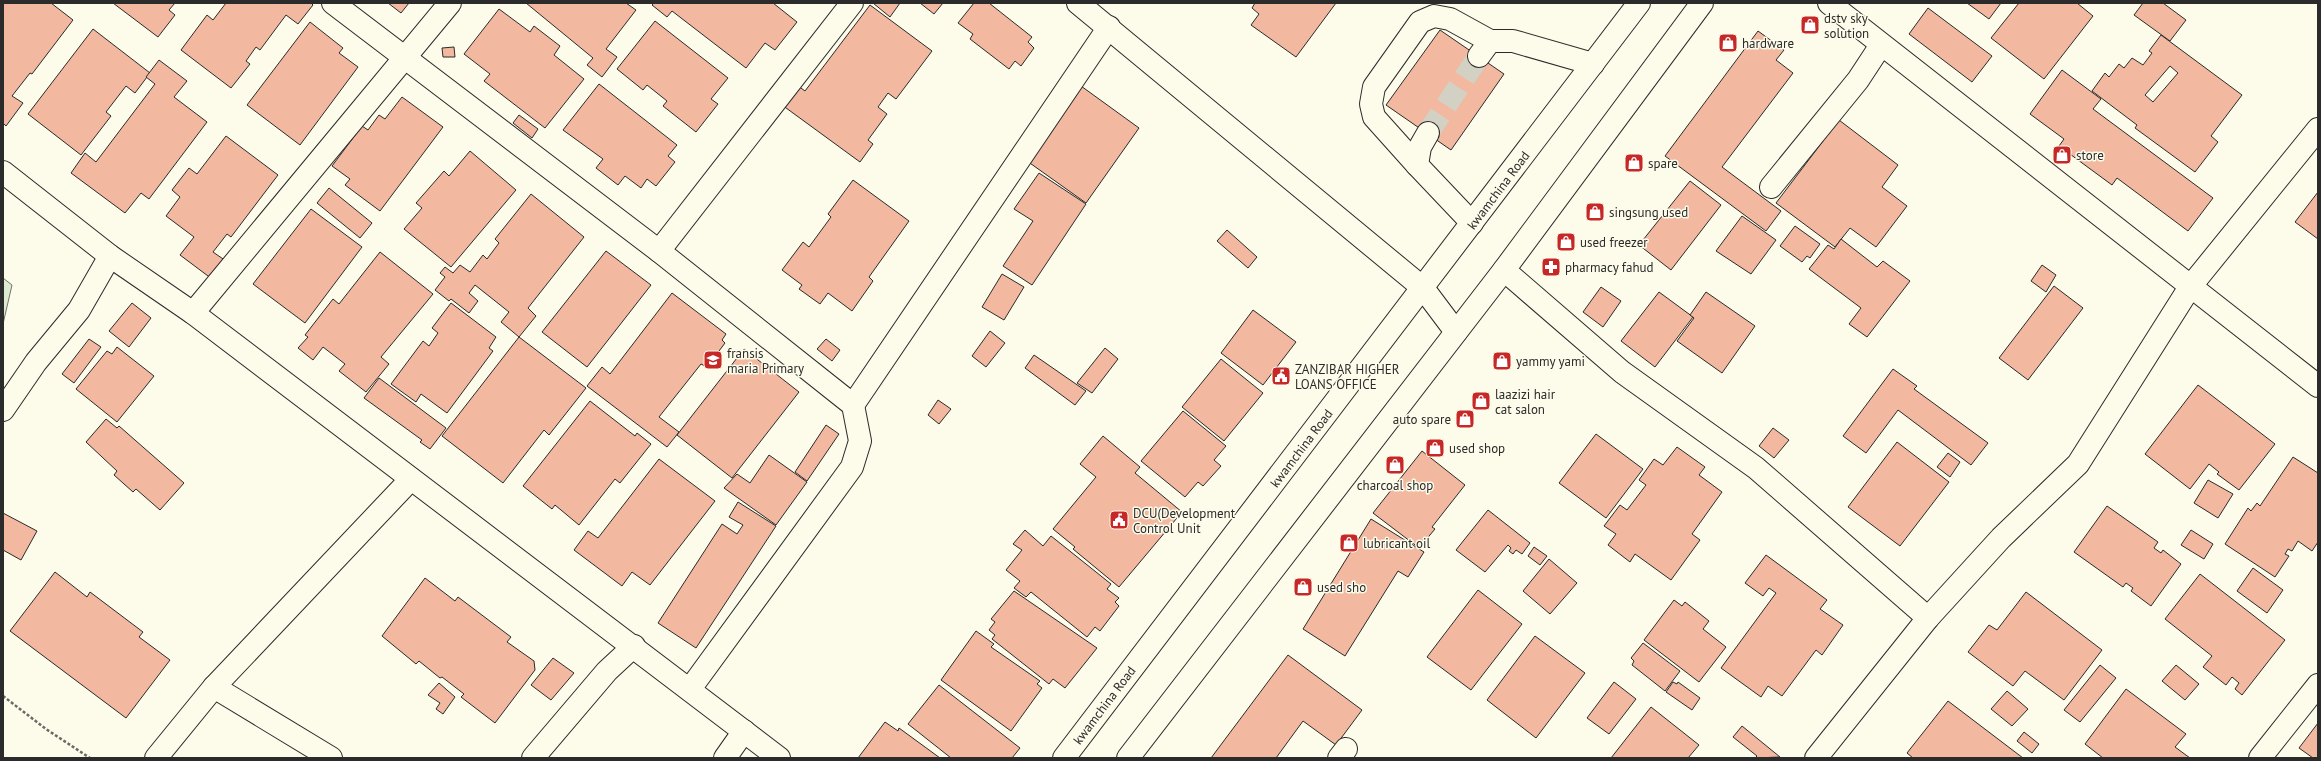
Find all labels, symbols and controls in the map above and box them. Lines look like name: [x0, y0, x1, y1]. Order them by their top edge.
place label: dstv sky solution: [1824, 10, 1869, 42]
shop icon: dstv sky solution: [1799, 14, 1821, 36]
shop icon: hardware: [1717, 32, 1739, 54]
place label: hardware: [1742, 35, 1794, 52]
shop icon: store: [2051, 144, 2073, 166]
place label: store: [2076, 147, 2104, 164]
street label: kwamchina Road: [1463, 148, 1533, 233]
shop icon: spare: [1623, 152, 1645, 174]
place label: spare: [1648, 155, 1678, 172]
shop icon: singsung used: [1584, 201, 1606, 223]
place label: singsung used: [1609, 204, 1688, 221]
shop icon: used freezer: [1555, 231, 1577, 253]
place label: used freezer: [1580, 234, 1648, 251]
pharmacy icon: pharmacy fahud: [1540, 256, 1562, 278]
place label: pharmacy fahud: [1565, 259, 1654, 276]
place label: fransis maria Primary: [727, 345, 804, 377]
school or university icon: fransis maria Primary: [702, 349, 724, 371]
shop icon: yammy yami: [1491, 350, 1513, 372]
place label: yammy yami: [1516, 353, 1585, 370]
place label: ZANZIBAR HIGHER LOANS OFFICE: [1295, 361, 1400, 393]
public building icon: ZANZIBAR HIGHER LOANS OFFICE: [1270, 365, 1292, 387]
place label: laazizi hair cat salon: [1495, 386, 1556, 418]
shop icon: laazizi hair cat salon: [1470, 390, 1492, 412]
street label: kwamchina Road: [1266, 406, 1336, 491]
shop icon: auto spare: [1454, 408, 1476, 430]
place label: auto spare: [1393, 411, 1451, 428]
shop icon: used shop: [1424, 437, 1446, 459]
place label: used shop: [1449, 440, 1505, 457]
shop icon: charcoal shop: [1384, 454, 1406, 476]
place label: charcoal shop: [1357, 477, 1433, 494]
place label: DCU(Development Control Unit: [1133, 505, 1236, 537]
public building icon: DCU(Development Control Unit: [1108, 509, 1130, 531]
shop icon: lubricant oil: [1338, 532, 1360, 554]
place label: lubricant oil: [1363, 535, 1430, 552]
shop icon: used sho: [1292, 576, 1314, 598]
place label: used sho: [1317, 579, 1366, 596]
street label: kwamchina Road: [1069, 663, 1139, 748]

